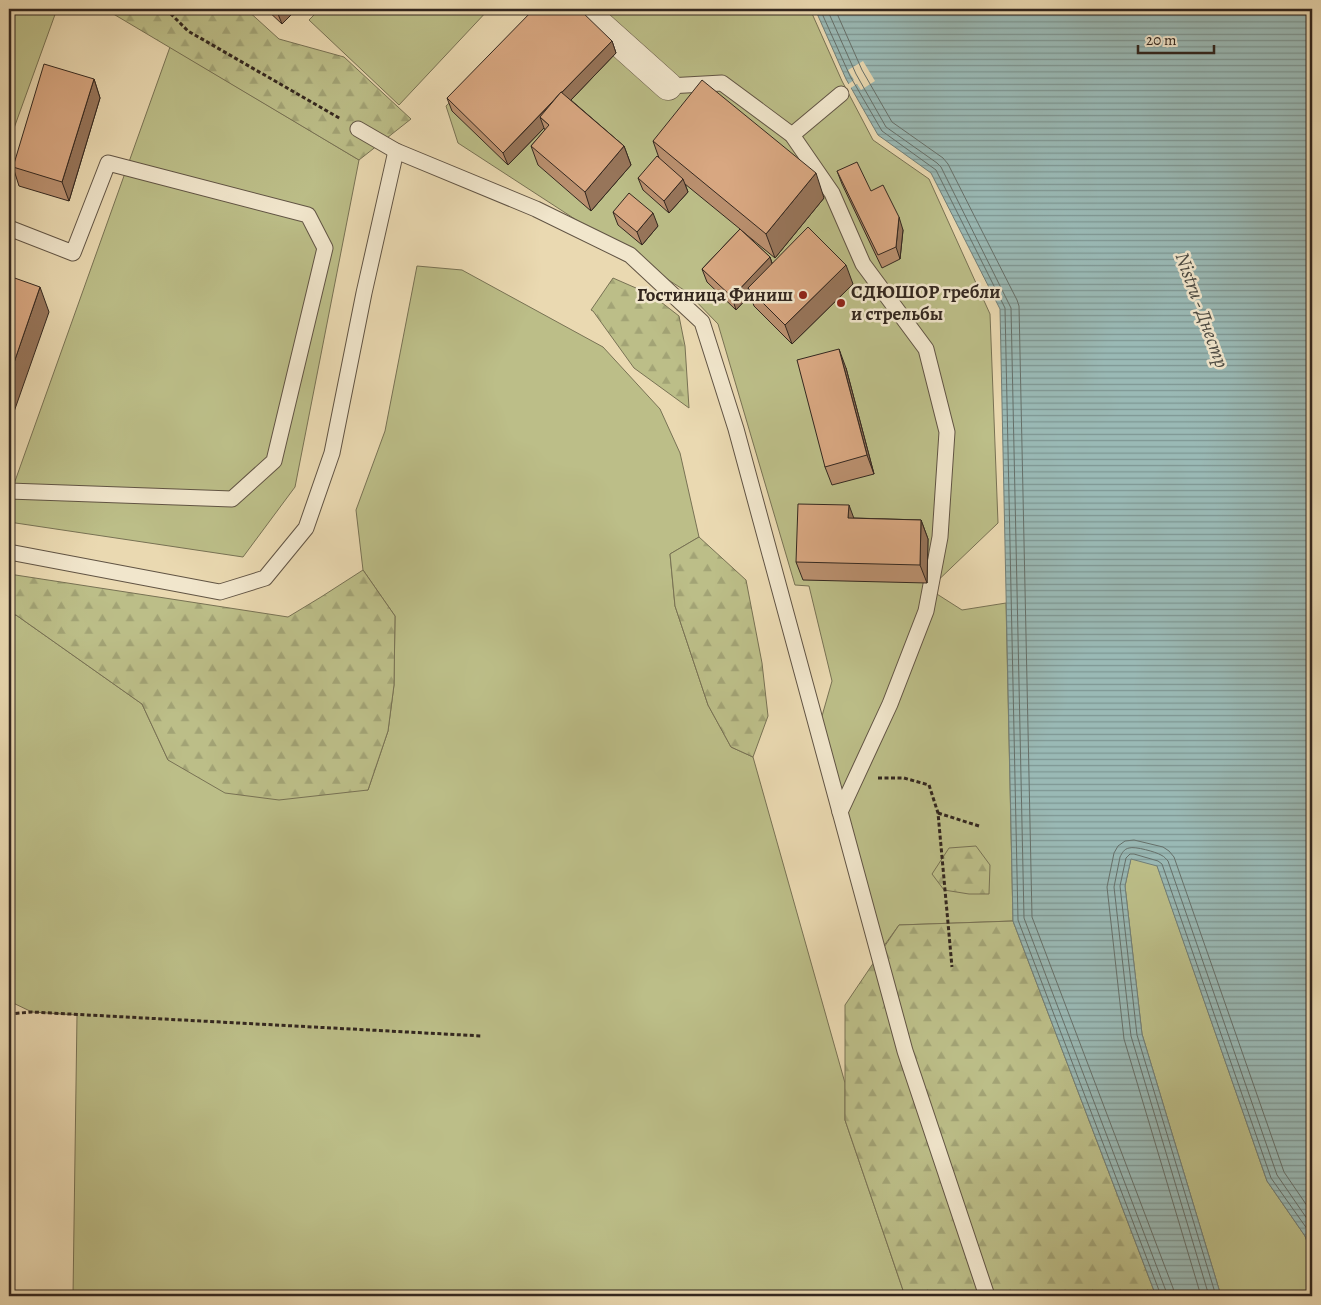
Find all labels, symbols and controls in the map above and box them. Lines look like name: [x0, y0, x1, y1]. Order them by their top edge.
scale bar: [1138, 22, 1215, 54]
text: 20 m: [1146, 30, 1177, 50]
water label: Nistru - Днестр: [1169, 248, 1235, 372]
place label: СДЮШОР гребли и стрельбы: [851, 279, 1001, 327]
place label: Гостиница Финиш: [637, 282, 793, 308]
marker: Гостиница Финиш: [797, 289, 809, 301]
marker: СДЮШОР гребли и стрельбы: [835, 297, 847, 309]

